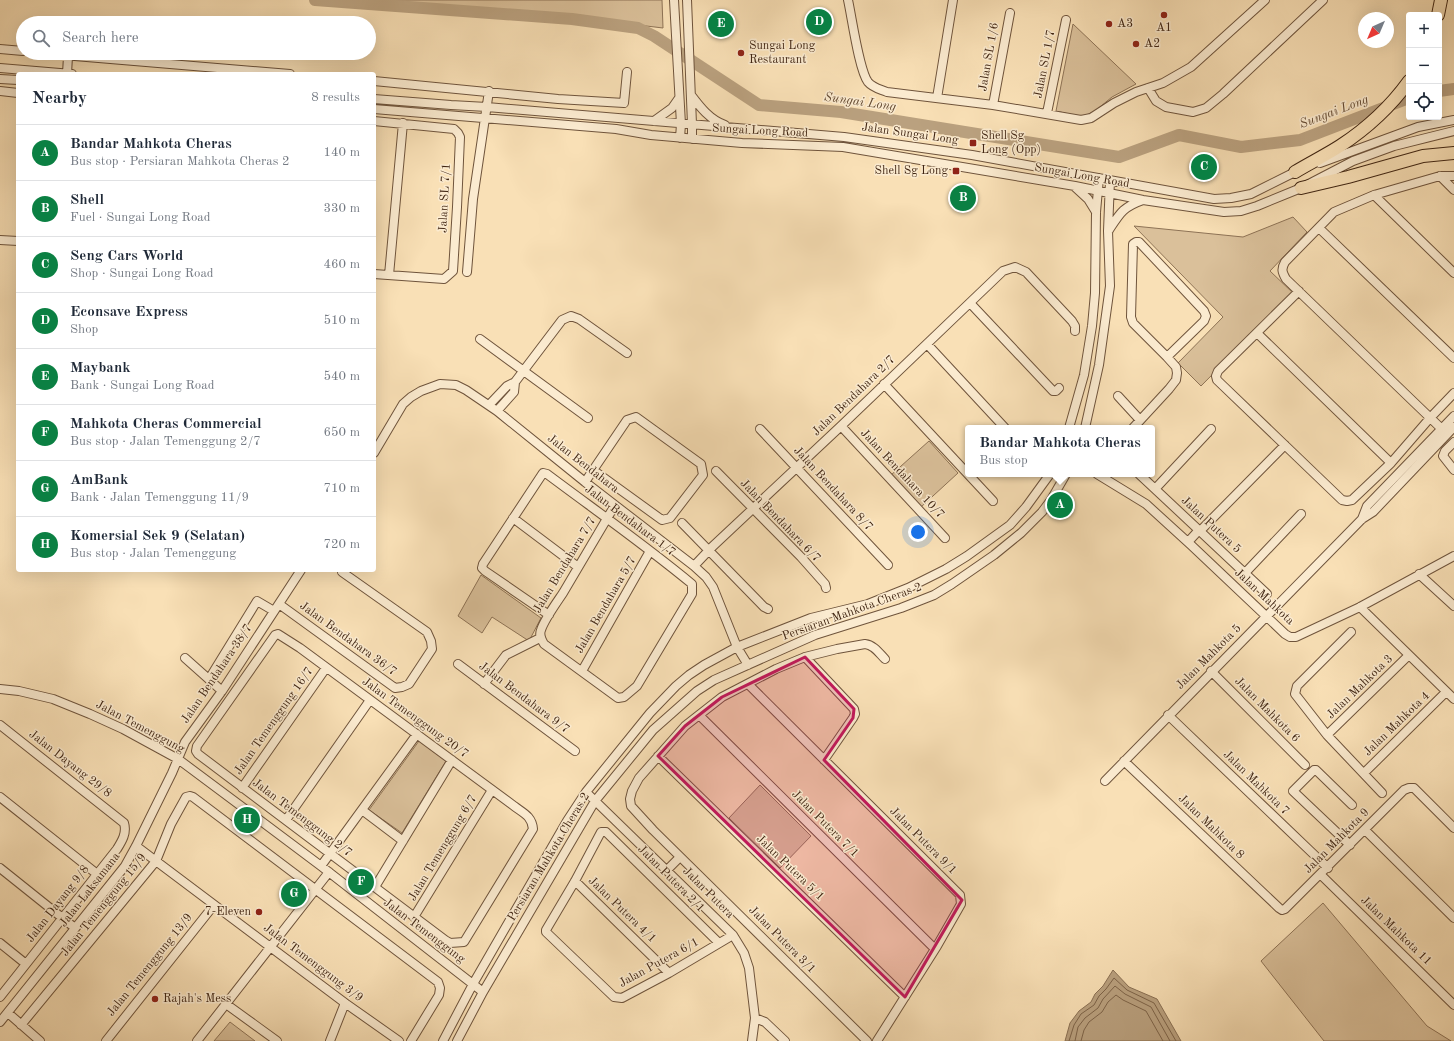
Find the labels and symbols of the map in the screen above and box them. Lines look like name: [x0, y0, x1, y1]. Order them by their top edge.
pin: D: [806, 7, 832, 37]
pin: E: [708, 9, 734, 39]
marker: A1: [1159, 10, 1169, 20]
north arrow: [1358, 12, 1394, 48]
place label: A3: [1117, 18, 1133, 30]
marker: A3: [1104, 19, 1114, 29]
street label: Jalan SL 1/6: [977, 22, 1001, 92]
place label: A1: [1156, 22, 1172, 34]
street label: Jalan SL 1/7: [1032, 29, 1058, 99]
place label: A2: [1144, 38, 1160, 50]
marker: A2: [1131, 39, 1141, 49]
place label: Sungai Long Restaurant: [749, 40, 816, 66]
marker: Sungai Long Restaurant: [736, 48, 746, 58]
water label: Sungai Long: [823, 91, 897, 113]
water label: Sungai Long: [1298, 93, 1370, 131]
street label: Jalan Sungai Long: [861, 121, 960, 147]
street label: Sungai Long Road: [712, 122, 808, 140]
place label: Shell Sg Long (Opp): [981, 130, 1041, 156]
marker: Shell Sg Long (Opp): [968, 138, 978, 148]
pin: C: [1191, 152, 1217, 182]
street label: Sungai Long Road: [1033, 162, 1131, 190]
street label: Jalan SL 7/1: [437, 163, 453, 233]
place label: Shell Sg Long: [874, 165, 949, 177]
marker: Shell Sg Long: [951, 166, 961, 176]
pin: B: [950, 183, 976, 213]
street label: Jalan Bendahara 2/7: [810, 354, 898, 438]
street label: Jalan Bendahara 10/7: [858, 427, 946, 521]
street label: Jalan Bendahara: [545, 432, 621, 496]
street label: Jalan Bendahara 8/7: [791, 445, 875, 533]
street label: Jalan Bendahara 6/7: [738, 477, 822, 565]
street label: Jalan Bendahara 1/7: [583, 483, 677, 559]
pin: A: [1047, 490, 1073, 520]
street label: Jalan Putera 5: [1179, 494, 1244, 556]
street label: Jalan Bendahara 7/7: [532, 515, 598, 615]
your location: [908, 522, 928, 542]
street label: Jalan Bendahara 5/7: [572, 554, 639, 656]
street label: Jalan Mahkota: [1232, 567, 1296, 627]
street label: Persiaran Mahkota Cheras 2: [781, 581, 923, 643]
street label: Jalan Bendahara 36/7: [297, 600, 399, 678]
street label: Jalan Mahkota 5: [1173, 621, 1244, 692]
street label: Jalan Bendahara 38/7: [179, 622, 255, 726]
street label: Jalan Mahkota 3: [1325, 653, 1395, 721]
street label: Jalan Bendahara 9/7: [477, 660, 571, 736]
street label: Jalan Temenggung 16/7: [232, 665, 316, 777]
street label: Jalan Temenggung 20/7: [360, 675, 470, 761]
street label: Jalan Mahkota 6: [1232, 675, 1302, 745]
street label: Jalan Mahkota 4: [1362, 690, 1432, 758]
street label: Jalan Temenggung: [94, 699, 187, 756]
street label: Jalan Dayang 29/8: [26, 728, 114, 800]
street label: Jalan Mahkota 7: [1221, 749, 1291, 817]
street label: Jalan Temenggung 2/7: [250, 777, 354, 859]
street label: Jalan Putera 7/1: [789, 788, 861, 860]
street label: Persiaran Mahkota Cheras 2: [506, 791, 592, 923]
street label: Jalan Temenggung 6/7: [407, 793, 479, 903]
street label: Jalan Mahkota 8: [1176, 793, 1246, 861]
pin: H: [234, 805, 260, 835]
street label: Jalan Putera 9/1: [887, 805, 959, 877]
street label: Jalan Mahkota 9: [1302, 806, 1372, 876]
street label: Jalan Putera 5/1: [754, 832, 827, 903]
street label: Jalan Putera 2/1: [634, 842, 708, 916]
street label: Jalan Laksamana: [57, 851, 123, 929]
street label: Jalan Temenggung 15/9: [58, 851, 149, 959]
street label: Jalan Dayang 9/8: [24, 863, 92, 945]
street label: Jalan Putera: [679, 864, 737, 922]
pin: F: [348, 867, 374, 897]
street label: Jalan Putera 4/1: [586, 875, 658, 945]
pin: G: [281, 879, 307, 909]
street label: Jalan Mahkota 11: [1358, 894, 1434, 968]
street label: Jalan Temenggung: [381, 897, 467, 966]
street label: Jalan Putera 3/1: [746, 904, 818, 976]
place label: 7-Eleven: [205, 906, 252, 918]
marker: 7-Eleven: [254, 907, 264, 917]
street label: Jalan Temenggung 13/9: [105, 911, 195, 1019]
street label: Jalan Temenggung 3/9: [261, 922, 365, 1004]
street label: Jalan Putera 6/1: [617, 936, 701, 990]
place label: Rajah's Mess: [163, 993, 231, 1005]
marker: Rajah's Mess: [150, 994, 160, 1004]

